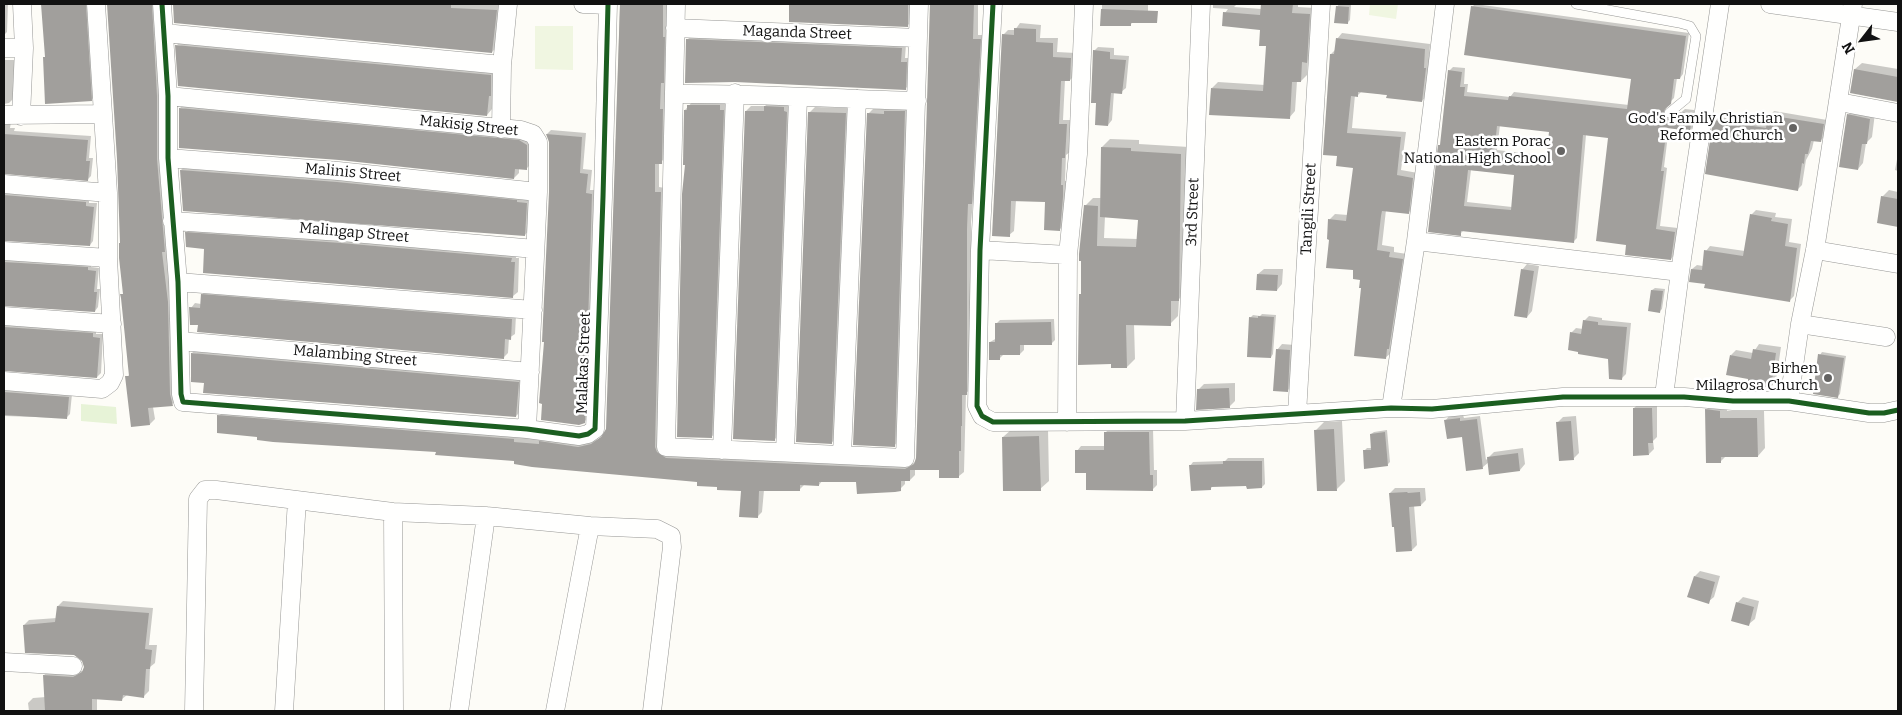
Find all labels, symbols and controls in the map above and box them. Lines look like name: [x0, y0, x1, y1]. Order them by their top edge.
north arrow: [1837, 15, 1887, 65]
street label: Maganda Street: [742, 22, 852, 44]
text: N: [1839, 39, 1859, 57]
place label: God's Family Christian Reformed Church: [1628, 110, 1783, 145]
street label: Makisig Street: [419, 112, 519, 140]
marker: God's Family Christian Reformed Church: [1787, 122, 1799, 134]
place label: Eastern Porac National High School: [1404, 133, 1551, 168]
marker: Eastern Porac National High School: [1555, 145, 1567, 157]
street label: Malinis Street: [304, 160, 402, 186]
street label: Tangili Street: [1298, 162, 1320, 256]
street label: 3rd Street: [1183, 177, 1203, 247]
street label: Malingap Street: [298, 219, 410, 247]
street label: Malakas Street: [573, 311, 595, 415]
street label: Malambing Street: [292, 342, 418, 370]
place label: Birhen Milagrosa Church: [1695, 360, 1818, 395]
marker: Birhen Milagrosa Church: [1822, 372, 1834, 384]

